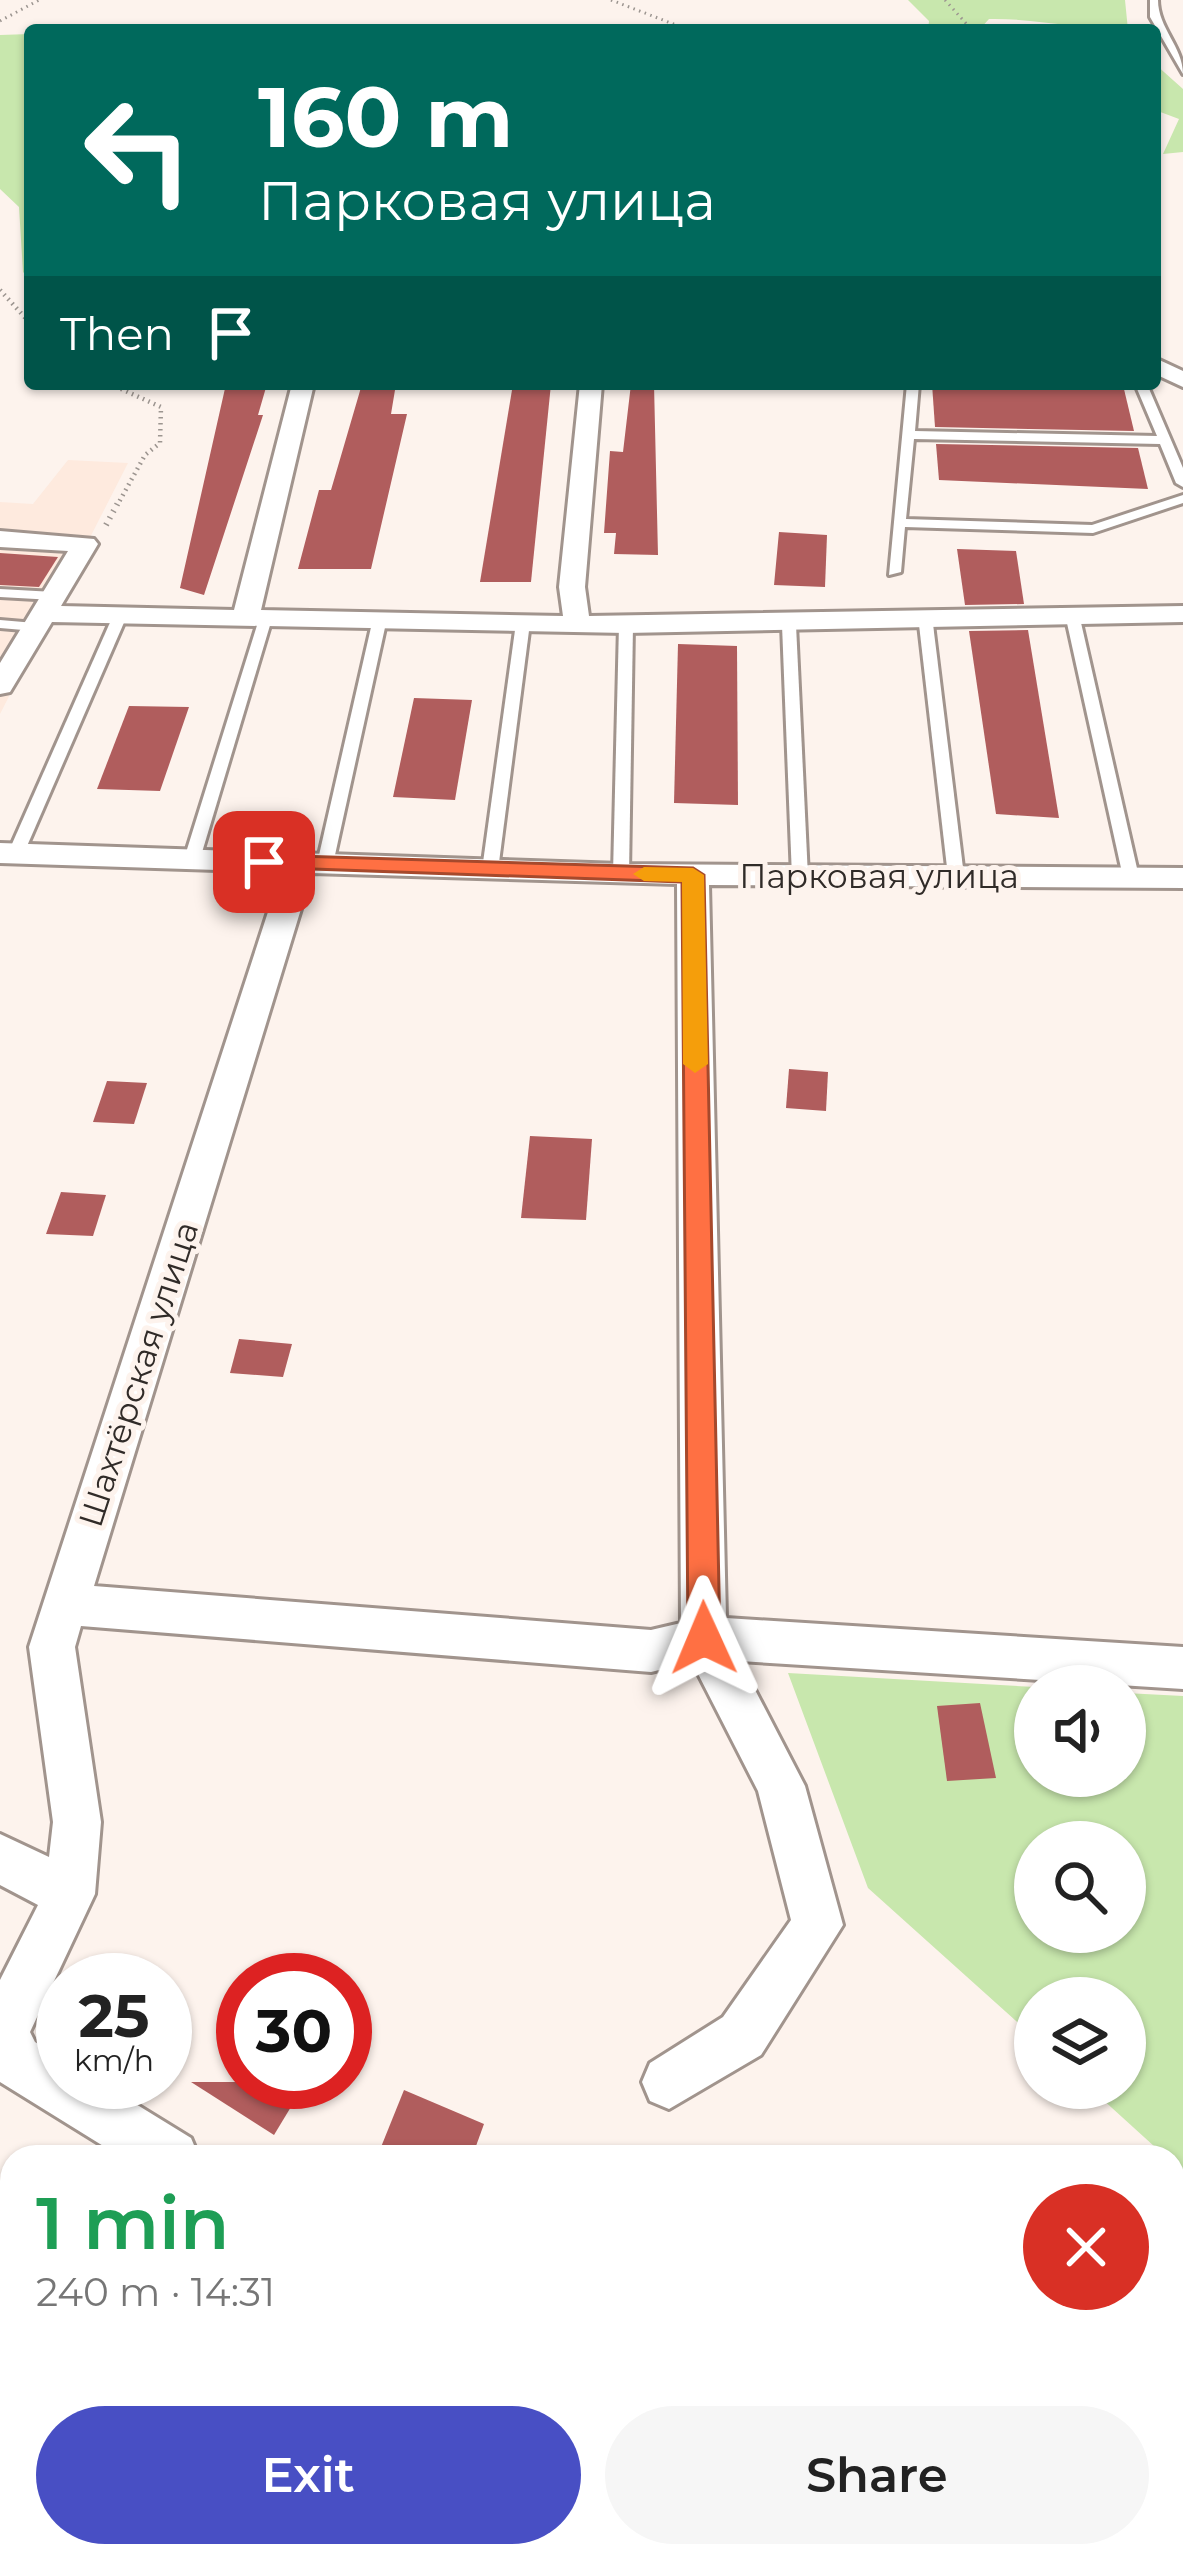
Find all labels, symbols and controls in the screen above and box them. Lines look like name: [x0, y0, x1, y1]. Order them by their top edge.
text: 160 m: [258, 66, 513, 168]
icon: left: [60, 72, 216, 228]
text: Парковая улица: [258, 168, 716, 234]
icon: arrive: [198, 300, 264, 366]
text: Then: [60, 306, 174, 361]
pin: [213, 811, 315, 913]
icon: arrive: [231, 829, 297, 895]
street label: Парковая улица: [739, 856, 1019, 896]
street label: Шахтёрская улица: [70, 1216, 206, 1532]
position arrow: [641, 1575, 767, 1701]
map controls: [1014, 1665, 1146, 2109]
button: sound: [1014, 1665, 1146, 1797]
button: search: [1014, 1821, 1146, 1953]
speed limit sign: 30: [216, 1953, 372, 2109]
button: layers: [1014, 1977, 1146, 2109]
text: 25: [78, 1979, 150, 2052]
text: km/h: [74, 2042, 154, 2079]
text: 1 min: [36, 2179, 229, 2267]
button: close: [1023, 2184, 1149, 2310]
text: 240 m · 14:31: [36, 2268, 275, 2316]
button: Exit: [36, 2406, 581, 2544]
button: Share: [605, 2406, 1149, 2544]

